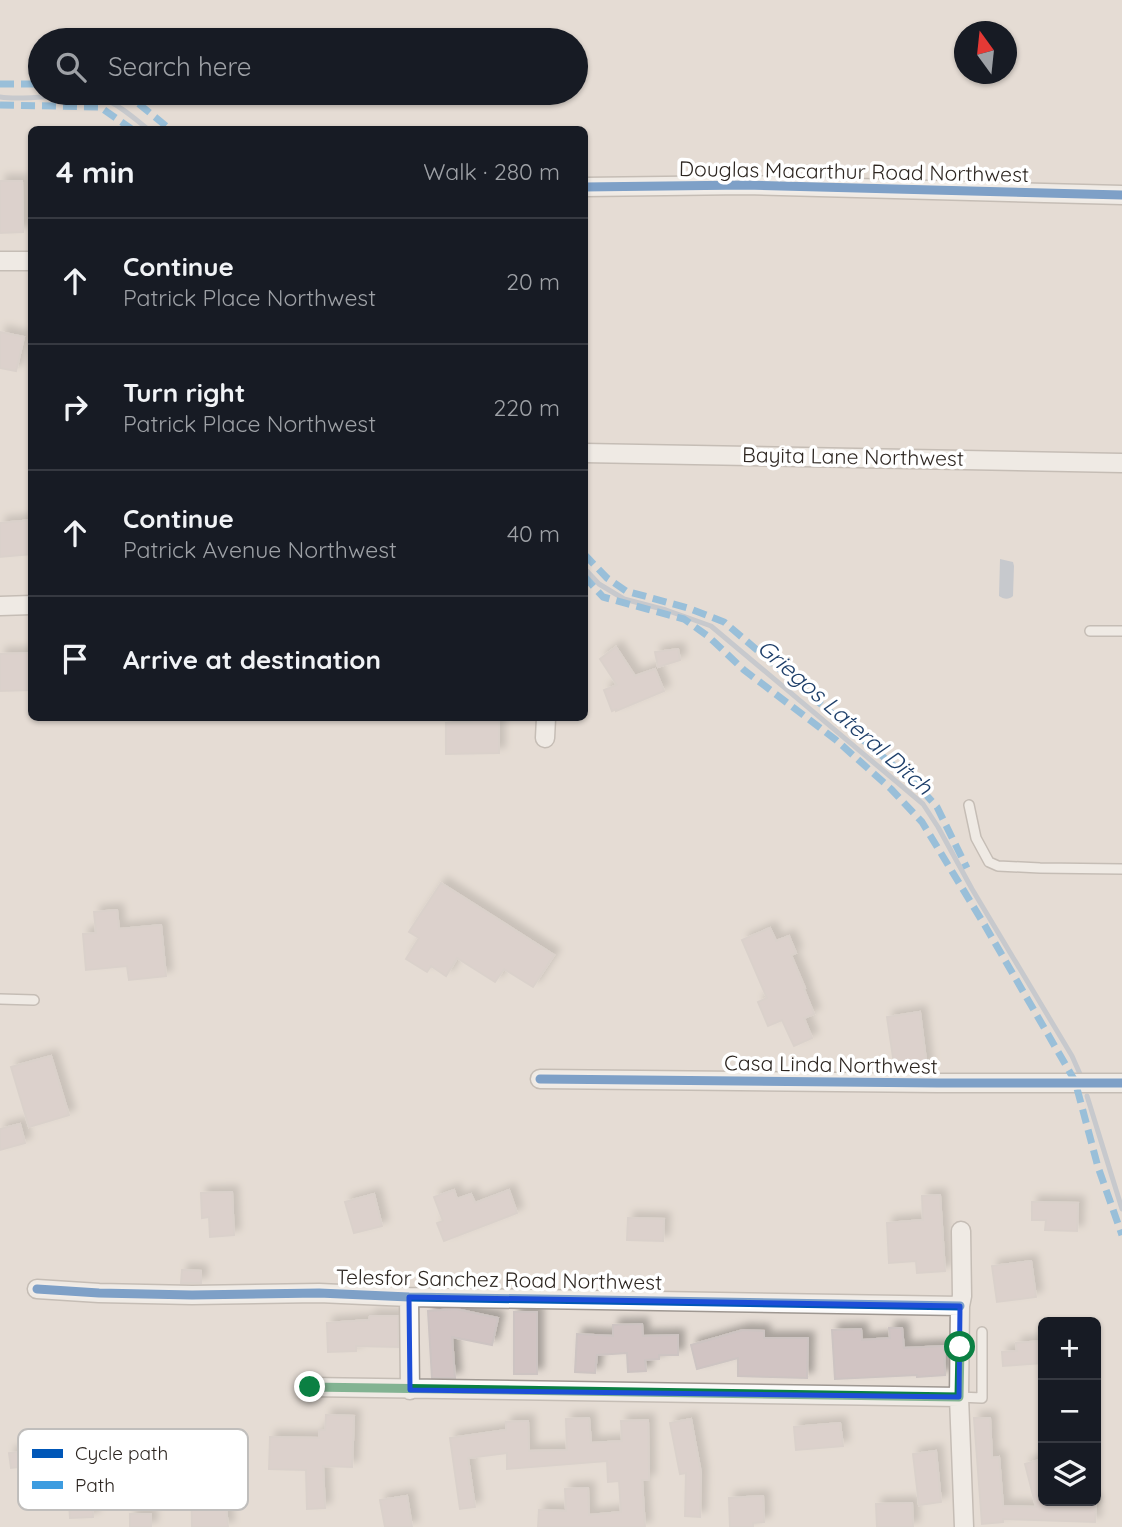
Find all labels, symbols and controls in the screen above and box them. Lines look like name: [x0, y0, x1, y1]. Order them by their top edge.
north arrow: [954, 21, 1017, 84]
search box: [28, 28, 588, 105]
icon: search: [52, 48, 90, 86]
text: Search here: [108, 50, 252, 83]
text: 4 min: [56, 153, 135, 191]
street label: Douglas Macarthur Road Northwest: [679, 155, 1029, 187]
text: Walk · 280 m: [423, 157, 560, 186]
text: Continue: [123, 250, 234, 283]
icon: ahead: [56, 262, 94, 300]
text: 20 m: [506, 267, 560, 296]
text: Patrick Place Northwest: [123, 283, 376, 312]
text: Turn right: [123, 376, 245, 409]
icon: right: [56, 388, 94, 426]
text: 220 m: [494, 393, 560, 422]
text: Patrick Place Northwest: [123, 409, 376, 438]
street label: Bayita Lane Northwest: [742, 441, 964, 471]
text: Continue: [123, 502, 234, 535]
icon: ahead: [56, 514, 94, 552]
text: 40 m: [507, 519, 560, 548]
text: Patrick Avenue Northwest: [123, 535, 397, 564]
water label: Griegos Lateral Ditch: [752, 633, 940, 801]
icon: arrive: [56, 640, 94, 678]
text: Arrive at destination: [123, 643, 381, 676]
street label: Casa Linda Northwest: [724, 1049, 938, 1079]
street label: Telesfor Sanchez Road Northwest: [336, 1263, 662, 1295]
map controls: [1038, 1317, 1101, 1506]
button: +: [1038, 1317, 1101, 1380]
route start: [944, 1331, 975, 1362]
route end: [294, 1371, 325, 1402]
button: −: [1038, 1380, 1101, 1443]
legend: [18, 1429, 248, 1510]
text: Cycle path: [75, 1441, 168, 1465]
button: layers: [1038, 1443, 1101, 1506]
text: Path: [75, 1473, 115, 1497]

